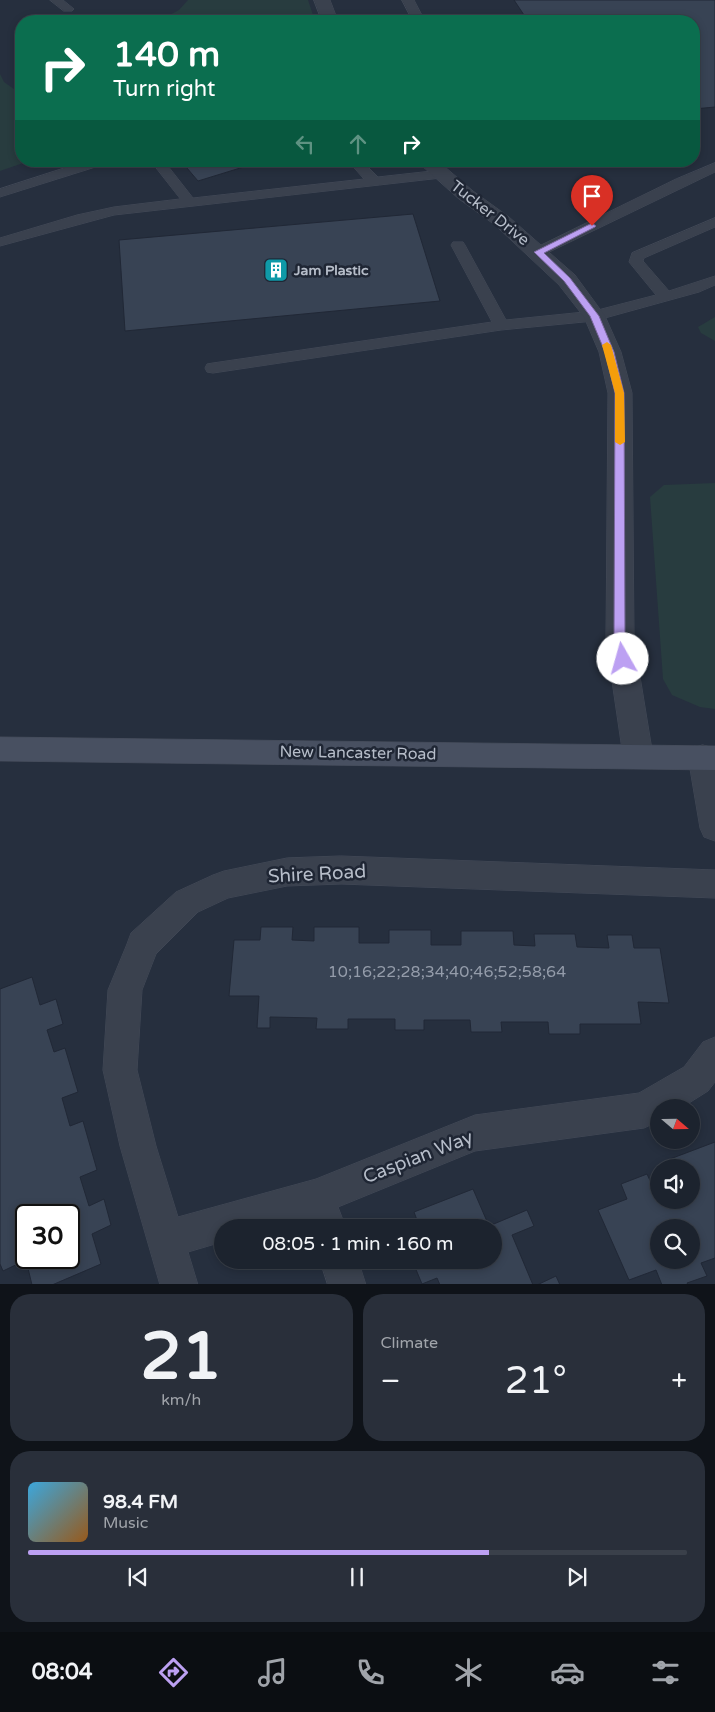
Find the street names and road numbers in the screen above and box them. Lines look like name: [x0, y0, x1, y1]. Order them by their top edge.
street label: Tucker Drive: [447, 176, 533, 250]
street label: New Lancaster Road: [279, 742, 437, 764]
street label: Shire Road: [267, 860, 367, 888]
street label: Caspian Way: [360, 1126, 476, 1188]

